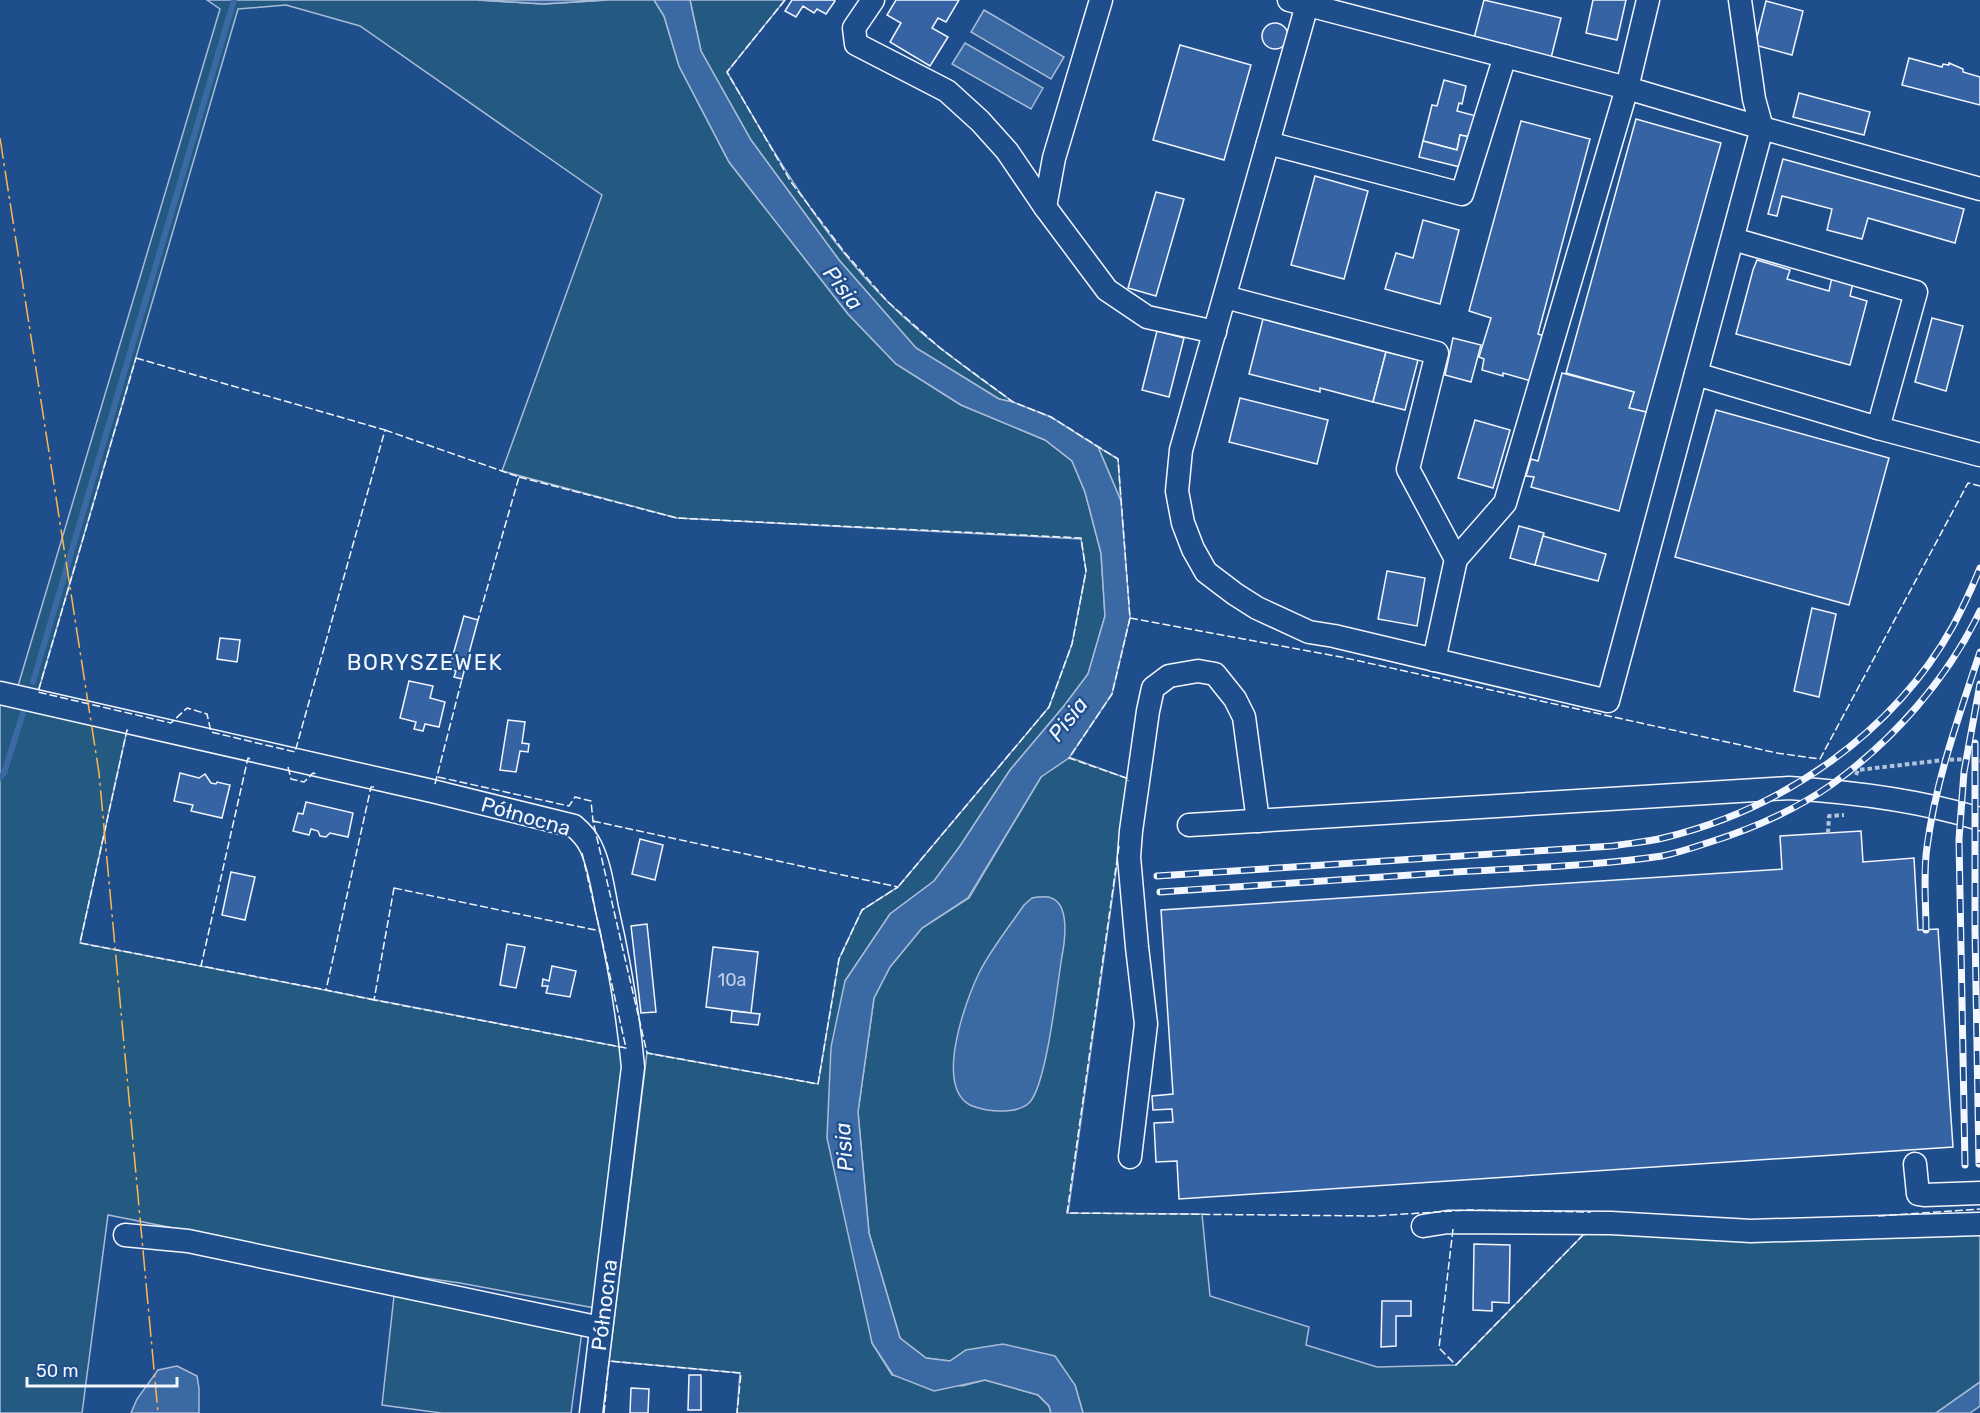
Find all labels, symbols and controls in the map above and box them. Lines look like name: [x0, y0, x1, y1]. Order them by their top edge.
water label: Pisia: [817, 260, 869, 316]
district label: BORYSZEWEK: [347, 649, 503, 676]
water label: Pisia: [1042, 691, 1094, 747]
street label: Północna: [478, 791, 574, 841]
house number: 10a: [717, 969, 747, 991]
water label: Pisia: [829, 1122, 859, 1172]
street label: Północna: [586, 1258, 622, 1352]
scale bar: [27, 1350, 177, 1388]
text: 50 m: [36, 1360, 79, 1382]

